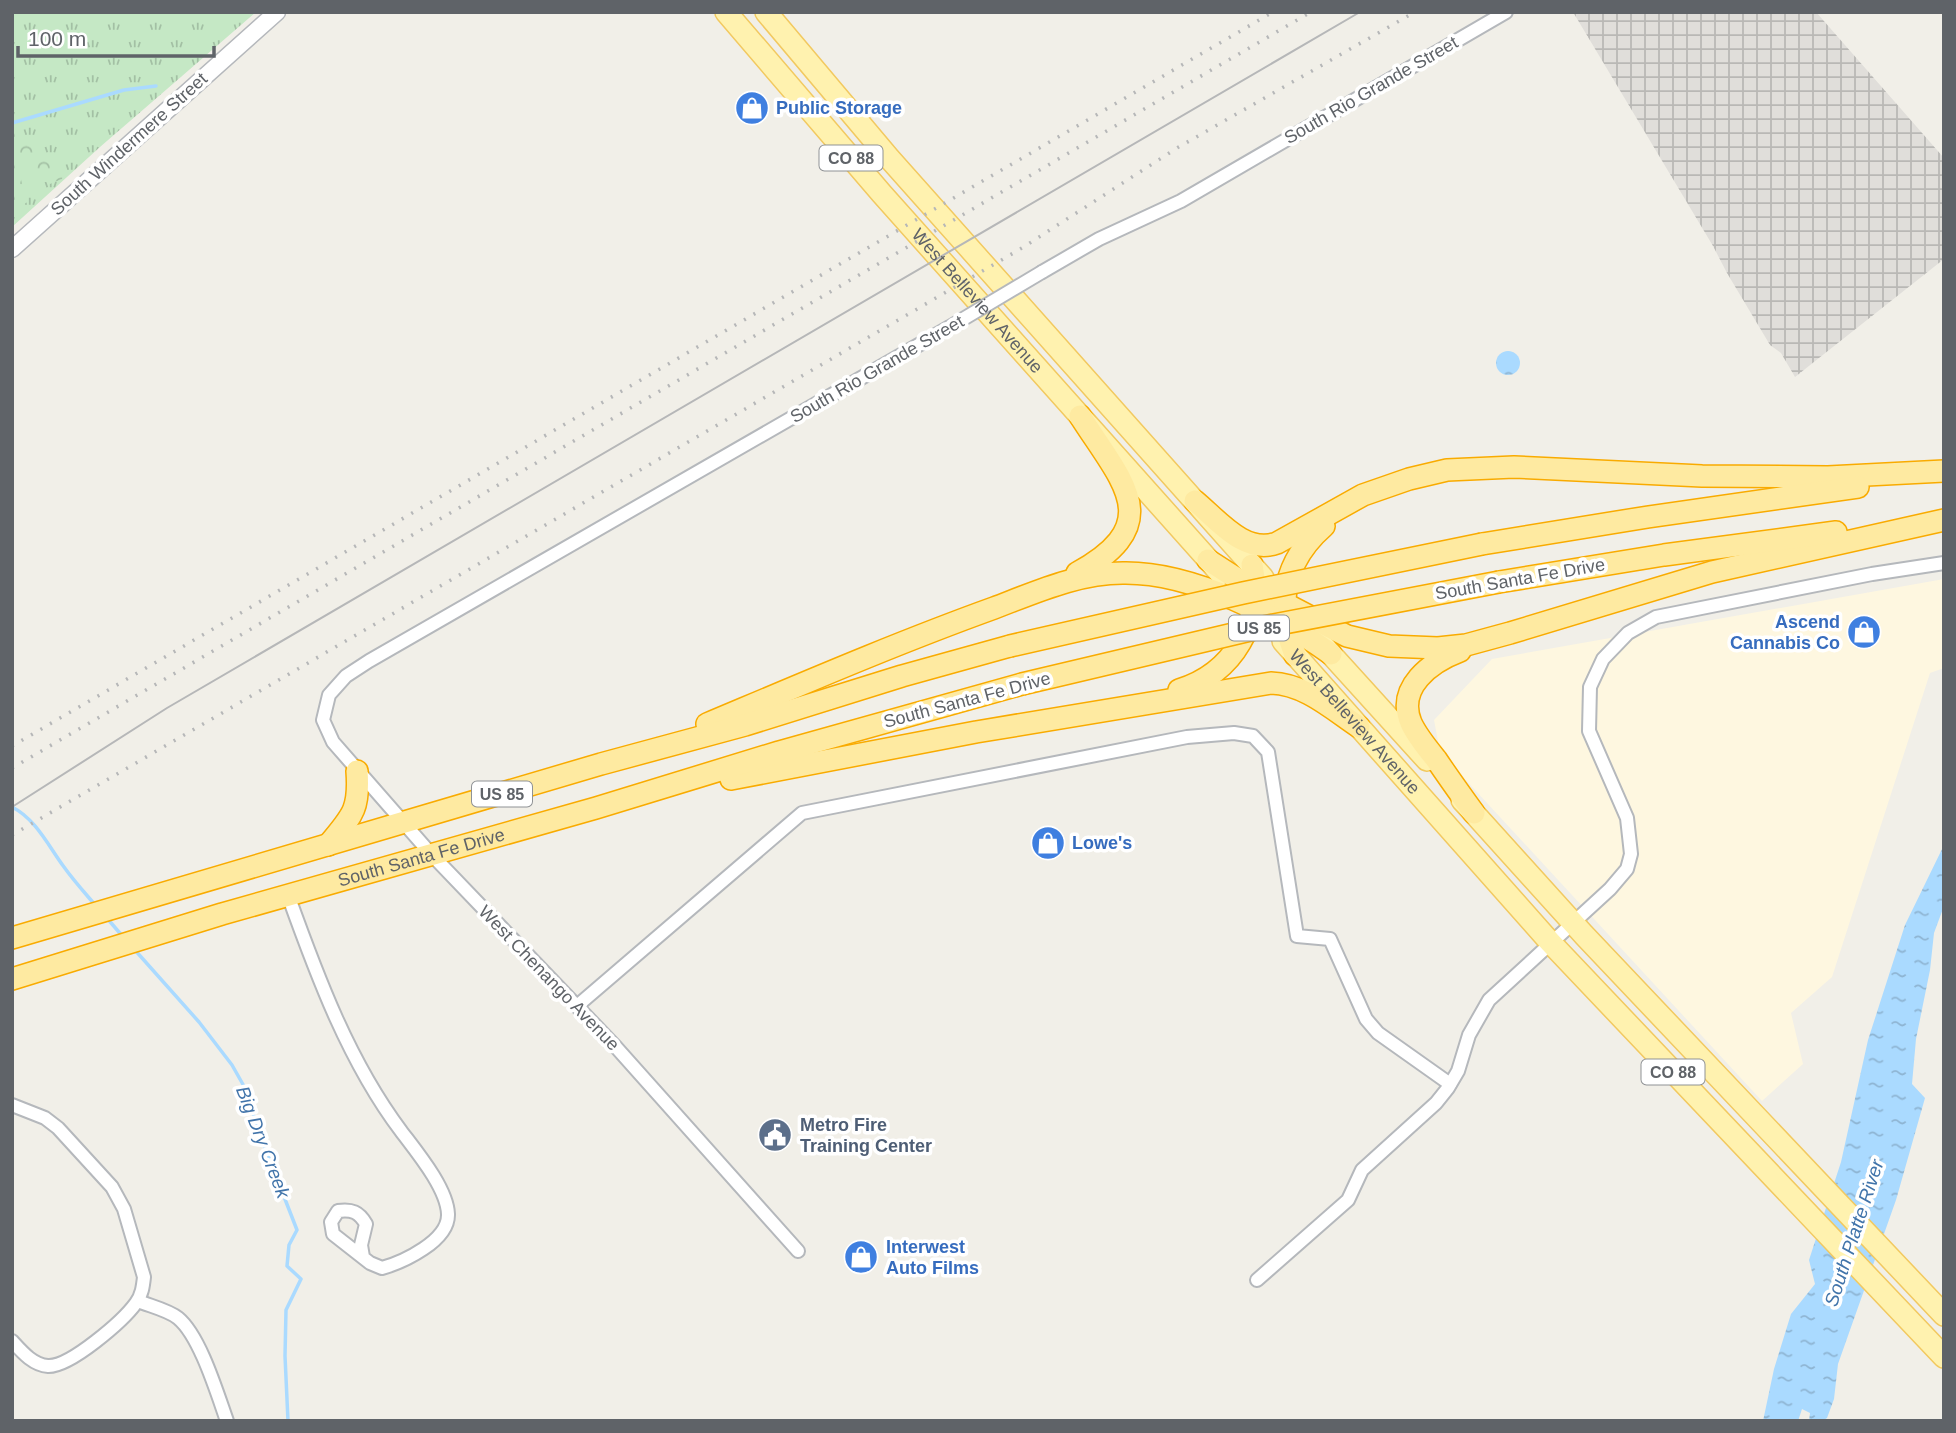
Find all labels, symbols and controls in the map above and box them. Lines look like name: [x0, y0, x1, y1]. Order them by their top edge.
scale bar: [18, 14, 214, 58]
text: 100 m: [28, 27, 86, 50]
street label: South Rio Grande Street: [1281, 32, 1461, 148]
street label: South Windermere Street: [47, 69, 211, 219]
shop icon: Public Storage: [733, 89, 771, 127]
place label: Public Storage: [776, 98, 902, 118]
road number: CO 88: [820, 146, 882, 170]
street label: West Belleview Avenue: [908, 225, 1047, 377]
street label: South Rio Grande Street: [787, 311, 967, 427]
street label: South Santa Fe Drive: [1434, 554, 1606, 604]
place label: Ascend Cannabis Co: [1730, 612, 1840, 653]
shop icon: Ascend Cannabis Co: [1845, 613, 1883, 651]
road number: US 85: [1229, 615, 1289, 640]
street label: West Belleview Avenue: [1285, 645, 1424, 798]
street label: South Santa Fe Drive: [881, 668, 1053, 732]
road number: US 85: [472, 782, 532, 806]
street label: South Santa Fe Drive: [336, 824, 507, 891]
shop icon: Lowe's: [1029, 824, 1067, 862]
place label: Lowe's: [1072, 833, 1132, 853]
street label: West Chenango Avenue: [475, 901, 623, 1055]
road number: CO 88: [1642, 1060, 1704, 1084]
water label: Big Dry Creek: [232, 1083, 295, 1202]
place label: Metro Fire Training Center: [800, 1115, 932, 1156]
public building icon: Metro Fire Training Center: [756, 1116, 794, 1154]
water label: South Platte River: [1820, 1156, 1888, 1309]
place label: Interwest Auto Films: [886, 1237, 979, 1278]
shop icon: Interwest Auto Films: [842, 1238, 880, 1276]

